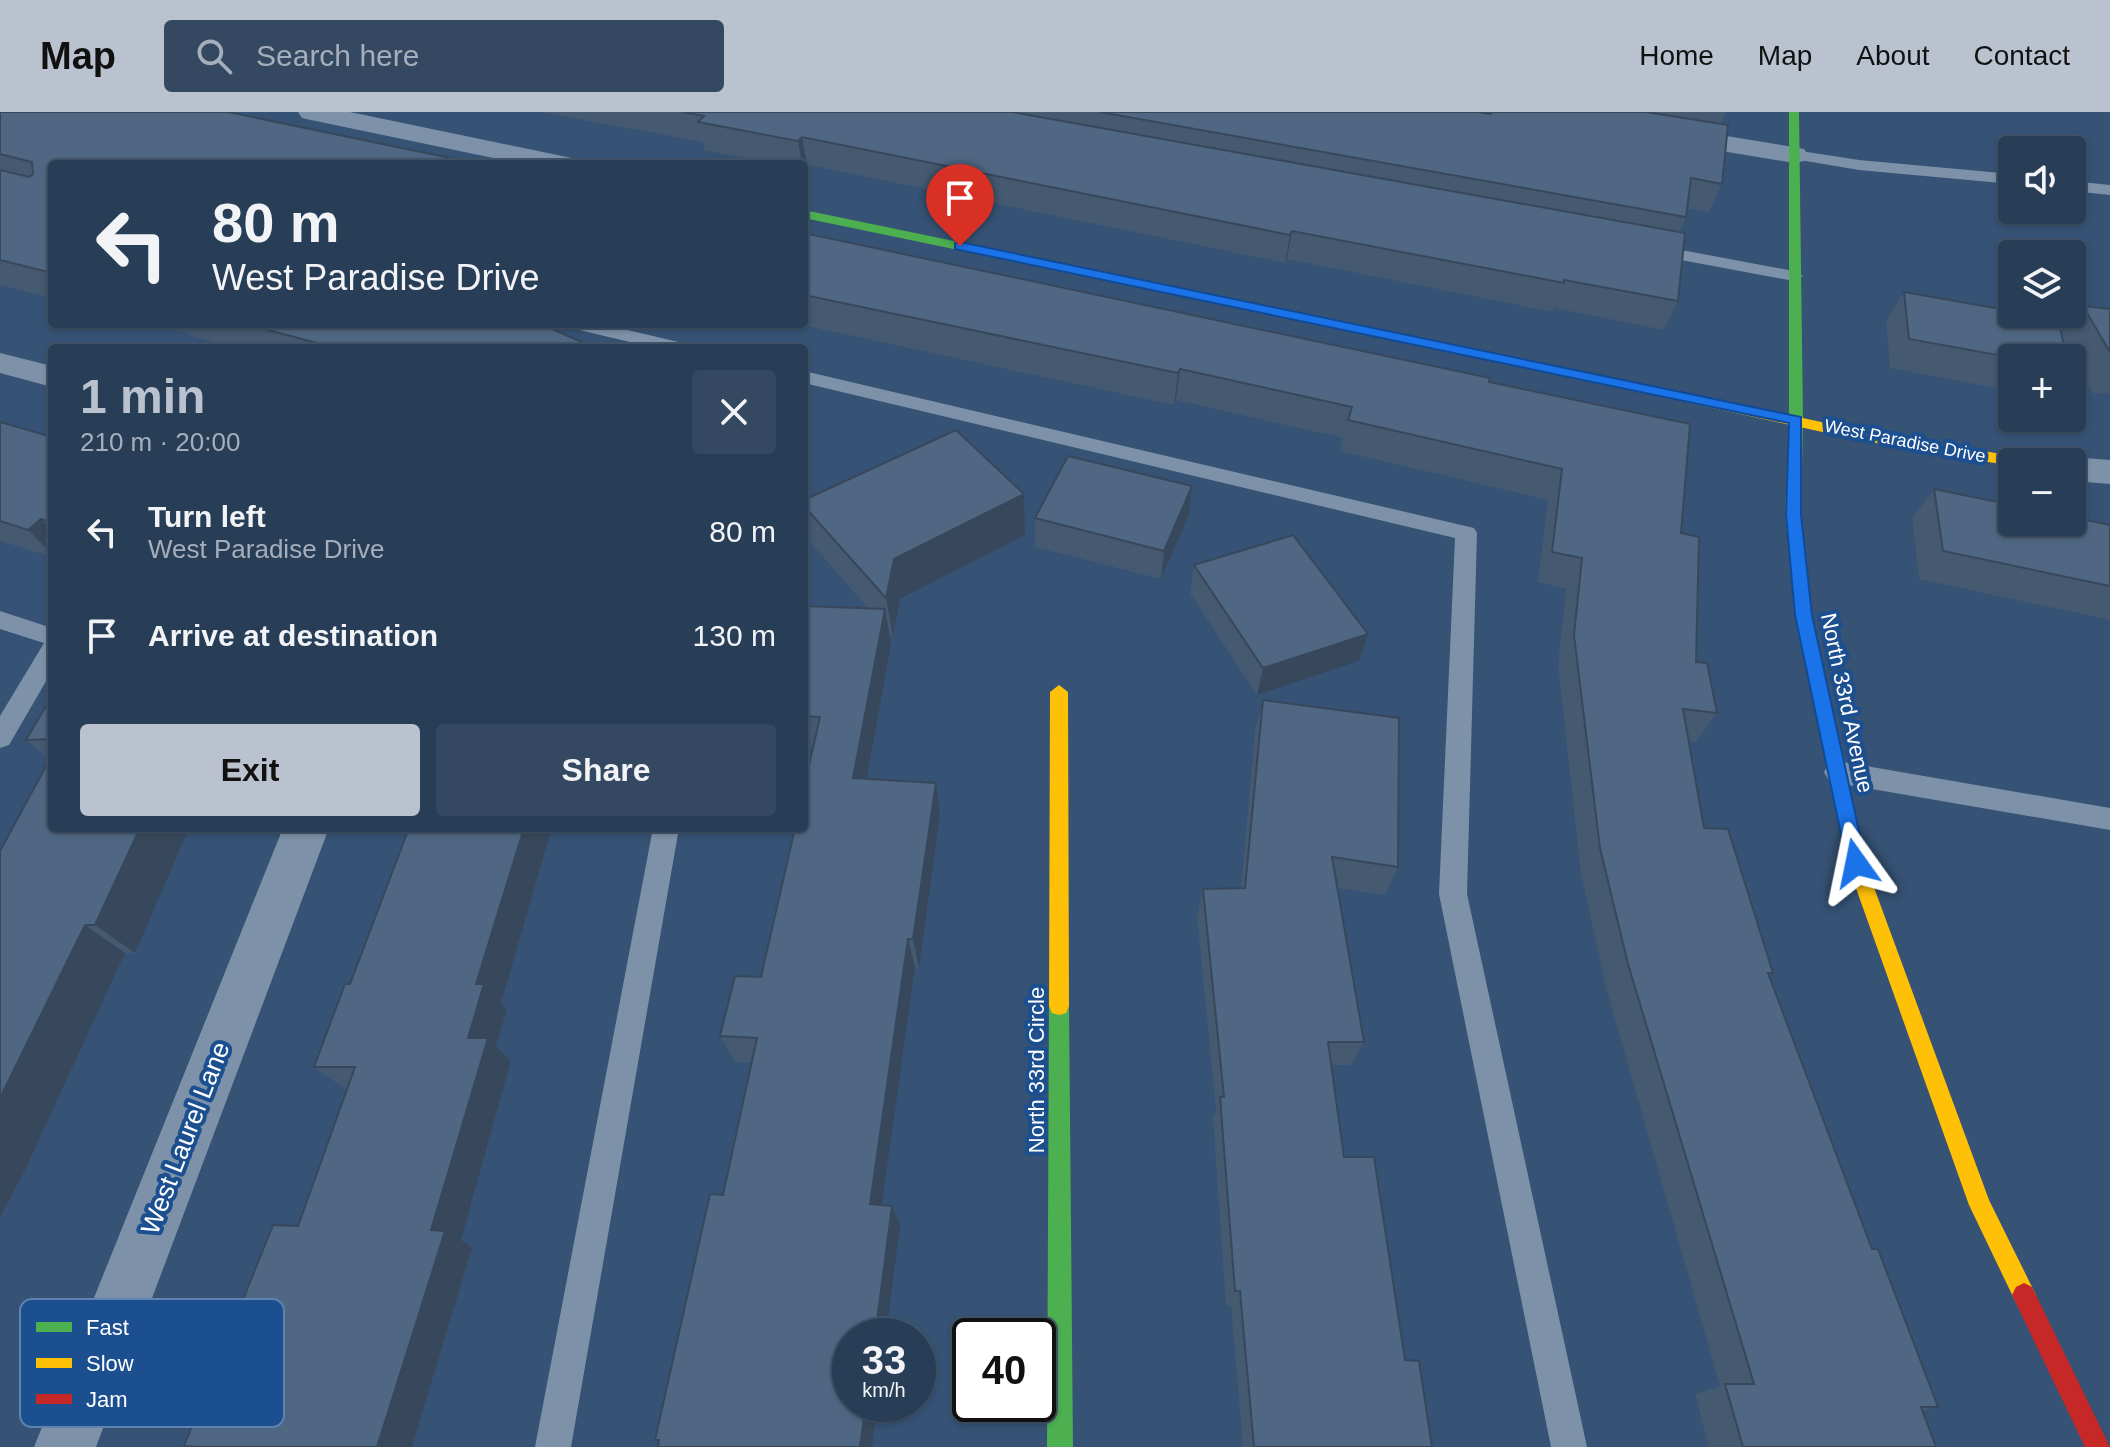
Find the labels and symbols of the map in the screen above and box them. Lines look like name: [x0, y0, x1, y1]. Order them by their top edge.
pin: [926, 164, 994, 246]
street label: West Paradise Drive: [1823, 416, 1987, 466]
street label: North 33rd Avenue: [1816, 611, 1878, 795]
position arrow: [1814, 821, 1898, 905]
street label: North 33rd Circle: [1024, 987, 1049, 1153]
street label: West Laurel Lane: [135, 1038, 235, 1238]
legend: [20, 1299, 284, 1427]
text: Fast: [86, 1315, 129, 1340]
speed limit sign: 40: [952, 1318, 1056, 1422]
text: Slow: [86, 1351, 134, 1376]
text: Jam: [86, 1387, 128, 1412]

